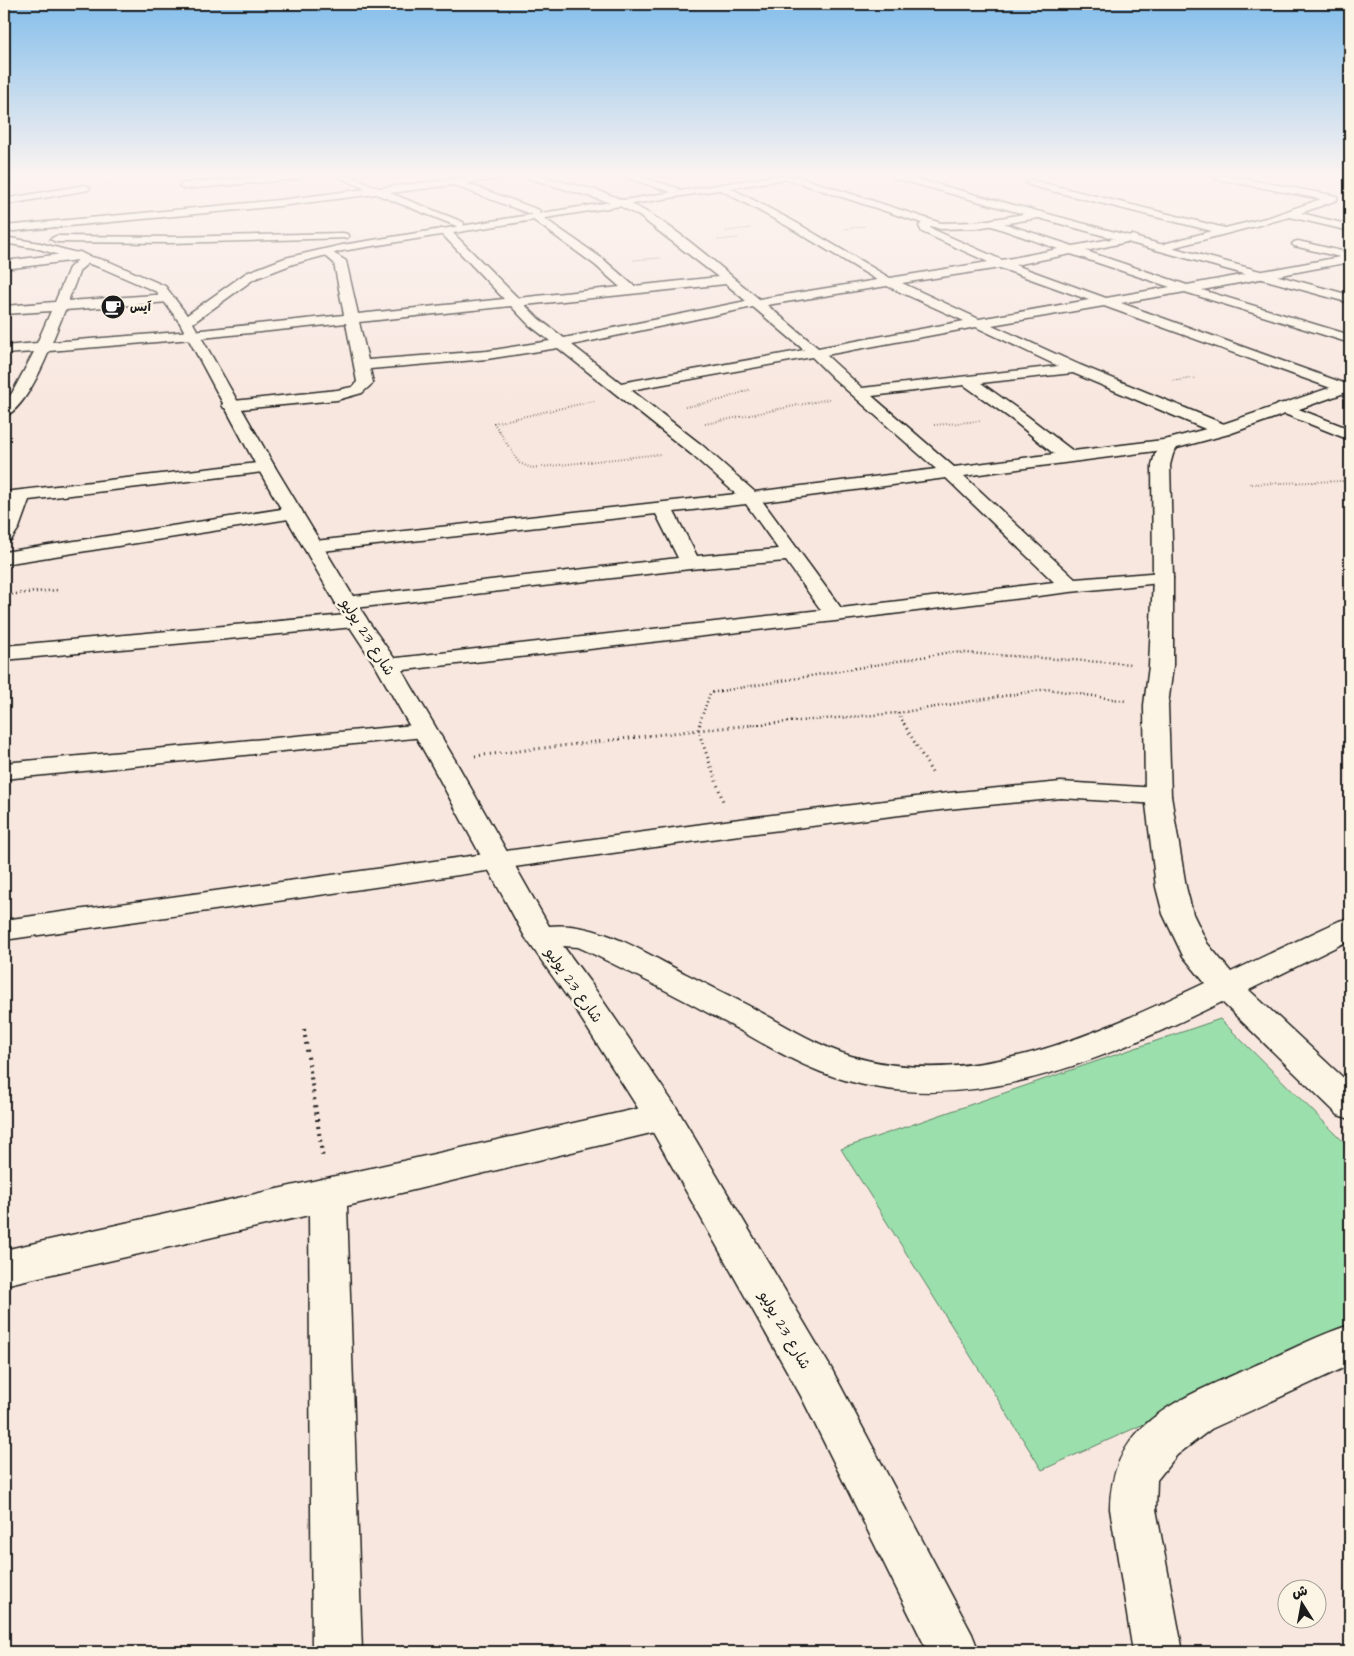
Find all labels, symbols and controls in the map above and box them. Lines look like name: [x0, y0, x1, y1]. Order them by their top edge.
cafe icon: آيس: [100, 294, 126, 320]
place label: آيس: [130, 299, 152, 316]
street label: شارع 23 يوليو: [335, 594, 400, 680]
street label: شارع 23 يوليو: [539, 943, 607, 1027]
street label: شارع 23 يوليو: [753, 1286, 816, 1373]
north arrow: [1276, 1578, 1326, 1628]
text: ش: [1290, 1581, 1309, 1604]

